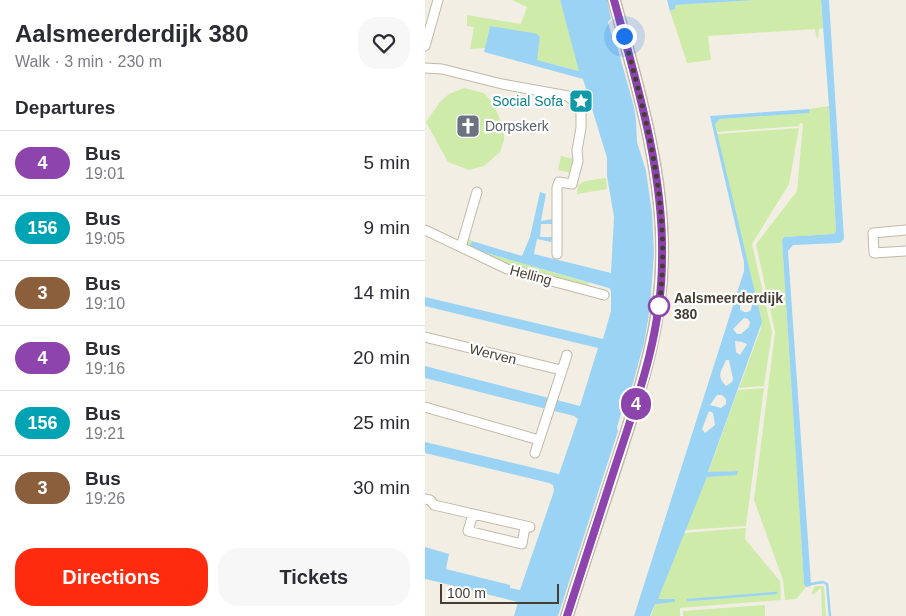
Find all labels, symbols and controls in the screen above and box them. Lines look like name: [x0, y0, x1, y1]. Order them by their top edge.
button: heart: [358, 17, 410, 69]
text: Aalsmeerderdijk 380: [15, 20, 248, 47]
your location: [612, 24, 637, 49]
text: Walk · 3 min · 230 m: [15, 53, 162, 70]
place icon: Social Sofa: [568, 88, 594, 114]
place label: Social Sofa: [492, 93, 563, 109]
text: Departures: [15, 97, 115, 118]
church icon: Dorpskerk: [455, 113, 481, 139]
place label: Dorpskerk: [485, 118, 550, 134]
text: Bus: [85, 143, 121, 164]
text: 5 min: [364, 152, 410, 173]
text: 4: [37, 153, 48, 173]
text: 19:01: [85, 165, 125, 182]
text: Bus: [85, 208, 121, 229]
text: 9 min: [364, 217, 410, 238]
text: 156: [27, 218, 58, 238]
text: 19:05: [85, 230, 125, 247]
street label: Helling: [508, 262, 554, 288]
text: Bus: [85, 273, 121, 294]
text: 14 min: [353, 282, 410, 303]
text: 3: [37, 283, 48, 303]
place label: Aalsmeerderdijk 380: [674, 290, 783, 322]
text: 19:10: [85, 295, 125, 312]
marker: Aalsmeerderdijk 380: [648, 295, 670, 317]
text: Bus: [85, 338, 121, 359]
street label: Werven: [468, 340, 518, 368]
text: 20 min: [353, 347, 410, 368]
text: 4: [37, 348, 48, 368]
text: 19:16: [85, 360, 125, 377]
line badge: 4: [620, 388, 652, 420]
text: 4: [631, 394, 641, 414]
text: Bus: [85, 403, 121, 424]
text: 25 min: [353, 412, 410, 433]
text: 156: [27, 413, 58, 433]
text: 19:21: [85, 425, 125, 442]
text: Bus: [85, 468, 121, 489]
text: 30 min: [353, 477, 410, 498]
text: 3: [37, 478, 48, 498]
text: 19:26: [85, 490, 125, 507]
button: Directions: [15, 548, 208, 606]
button: Tickets: [218, 548, 410, 606]
scale bar: [440, 581, 559, 604]
text: 100 m: [447, 585, 486, 601]

